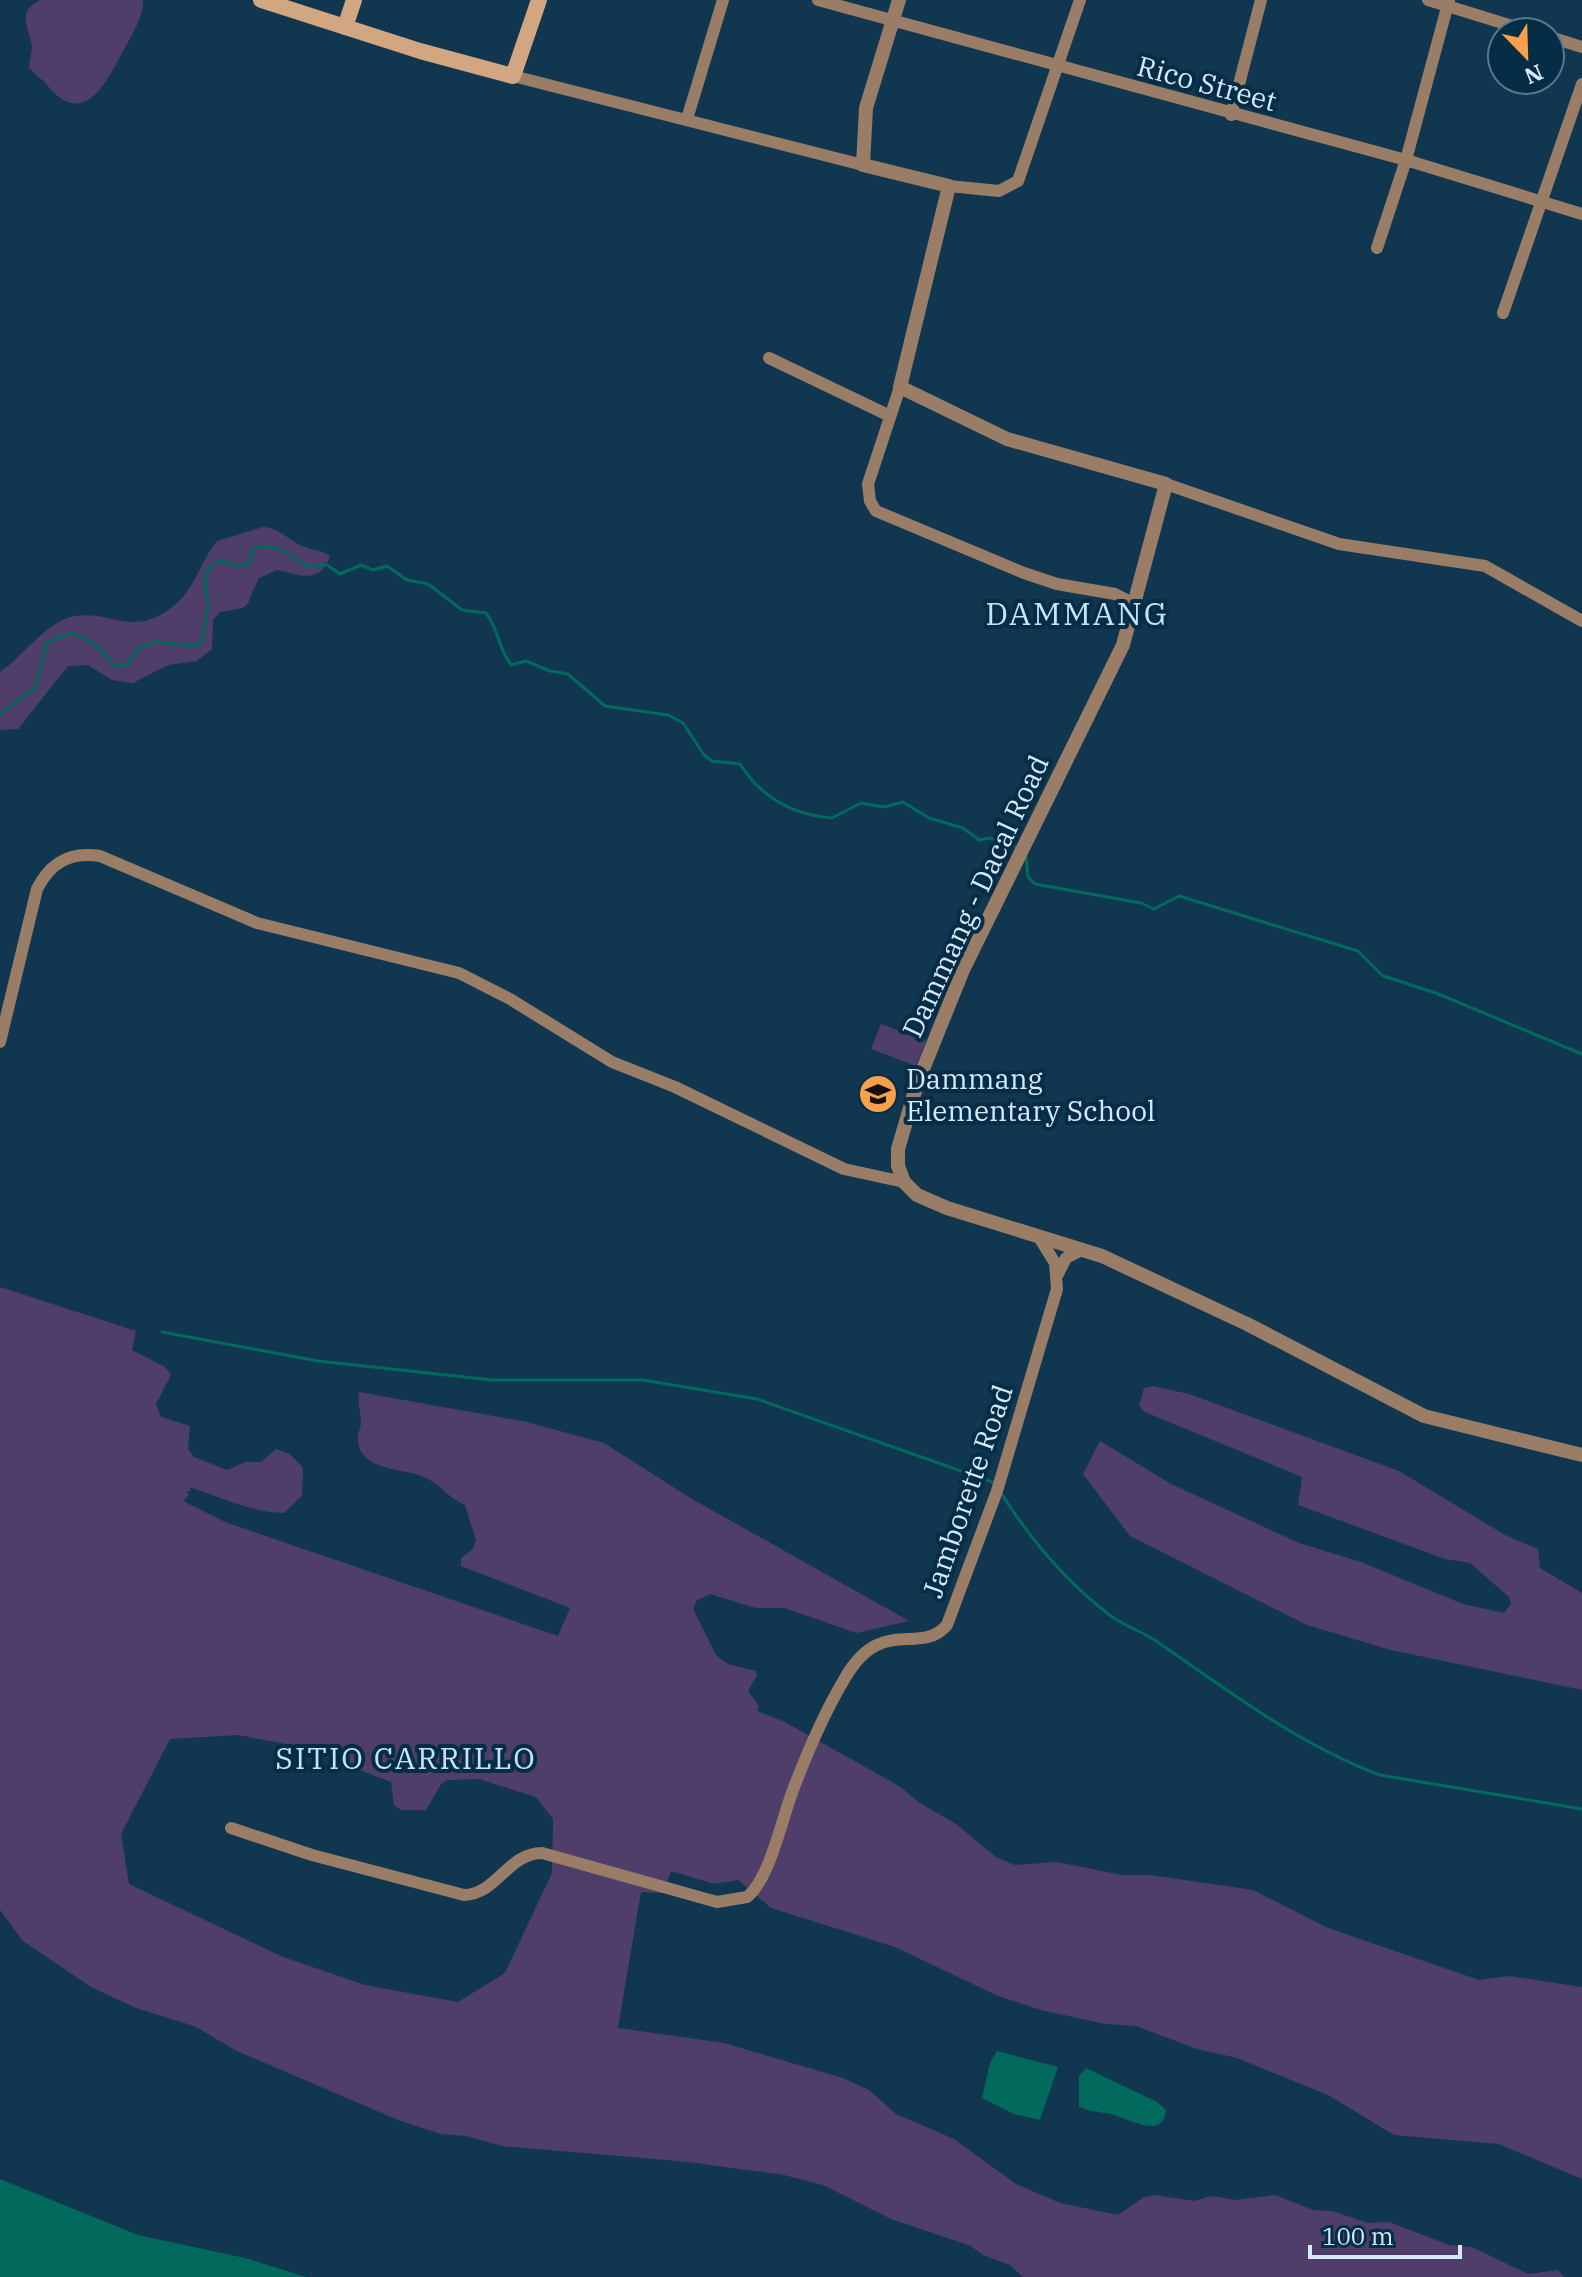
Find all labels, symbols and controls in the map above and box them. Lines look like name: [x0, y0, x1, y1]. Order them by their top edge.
north arrow: [1486, 16, 1566, 96]
street label: Rico Street: [1133, 47, 1281, 119]
text: N: [1520, 58, 1548, 92]
district label: DAMMANG: [985, 592, 1169, 634]
street label: Dammang - Dacal Road: [893, 749, 1057, 1043]
place label: Dammang Elementary School: [906, 1060, 1155, 1129]
school or university icon: Dammang Elementary School: [857, 1073, 899, 1115]
street label: Jamborette Road: [913, 1380, 1021, 1602]
district label: SITIO CARRILLO: [275, 1738, 537, 1777]
scale bar: [1310, 2209, 1460, 2259]
text: 100 m: [1322, 2220, 1394, 2252]

